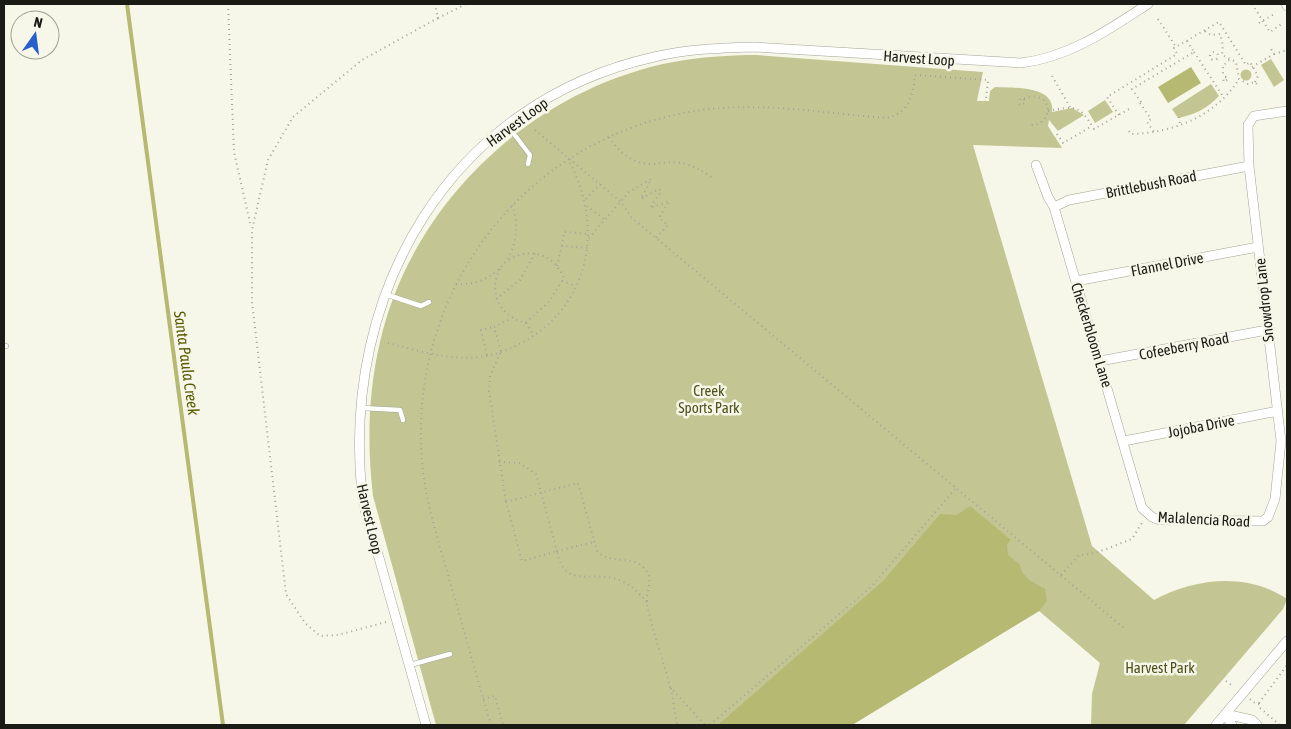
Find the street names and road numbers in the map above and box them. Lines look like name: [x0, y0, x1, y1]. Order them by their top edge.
street label: Harvest Loop: [883, 47, 955, 69]
street label: Harvest Loop: [483, 94, 551, 150]
street label: Brittlebush Road: [1104, 167, 1198, 201]
street label: Flannel Drive: [1129, 249, 1205, 279]
street label: Snowdrop Lane: [1251, 257, 1277, 343]
street label: Checkerbloom Lane: [1068, 281, 1116, 390]
street label: Cofeeberry Road: [1138, 329, 1230, 363]
street label: Jojoba Drive: [1166, 411, 1236, 441]
street label: Harvest Loop: [354, 482, 386, 556]
street label: Malalencia Road: [1157, 508, 1251, 530]

